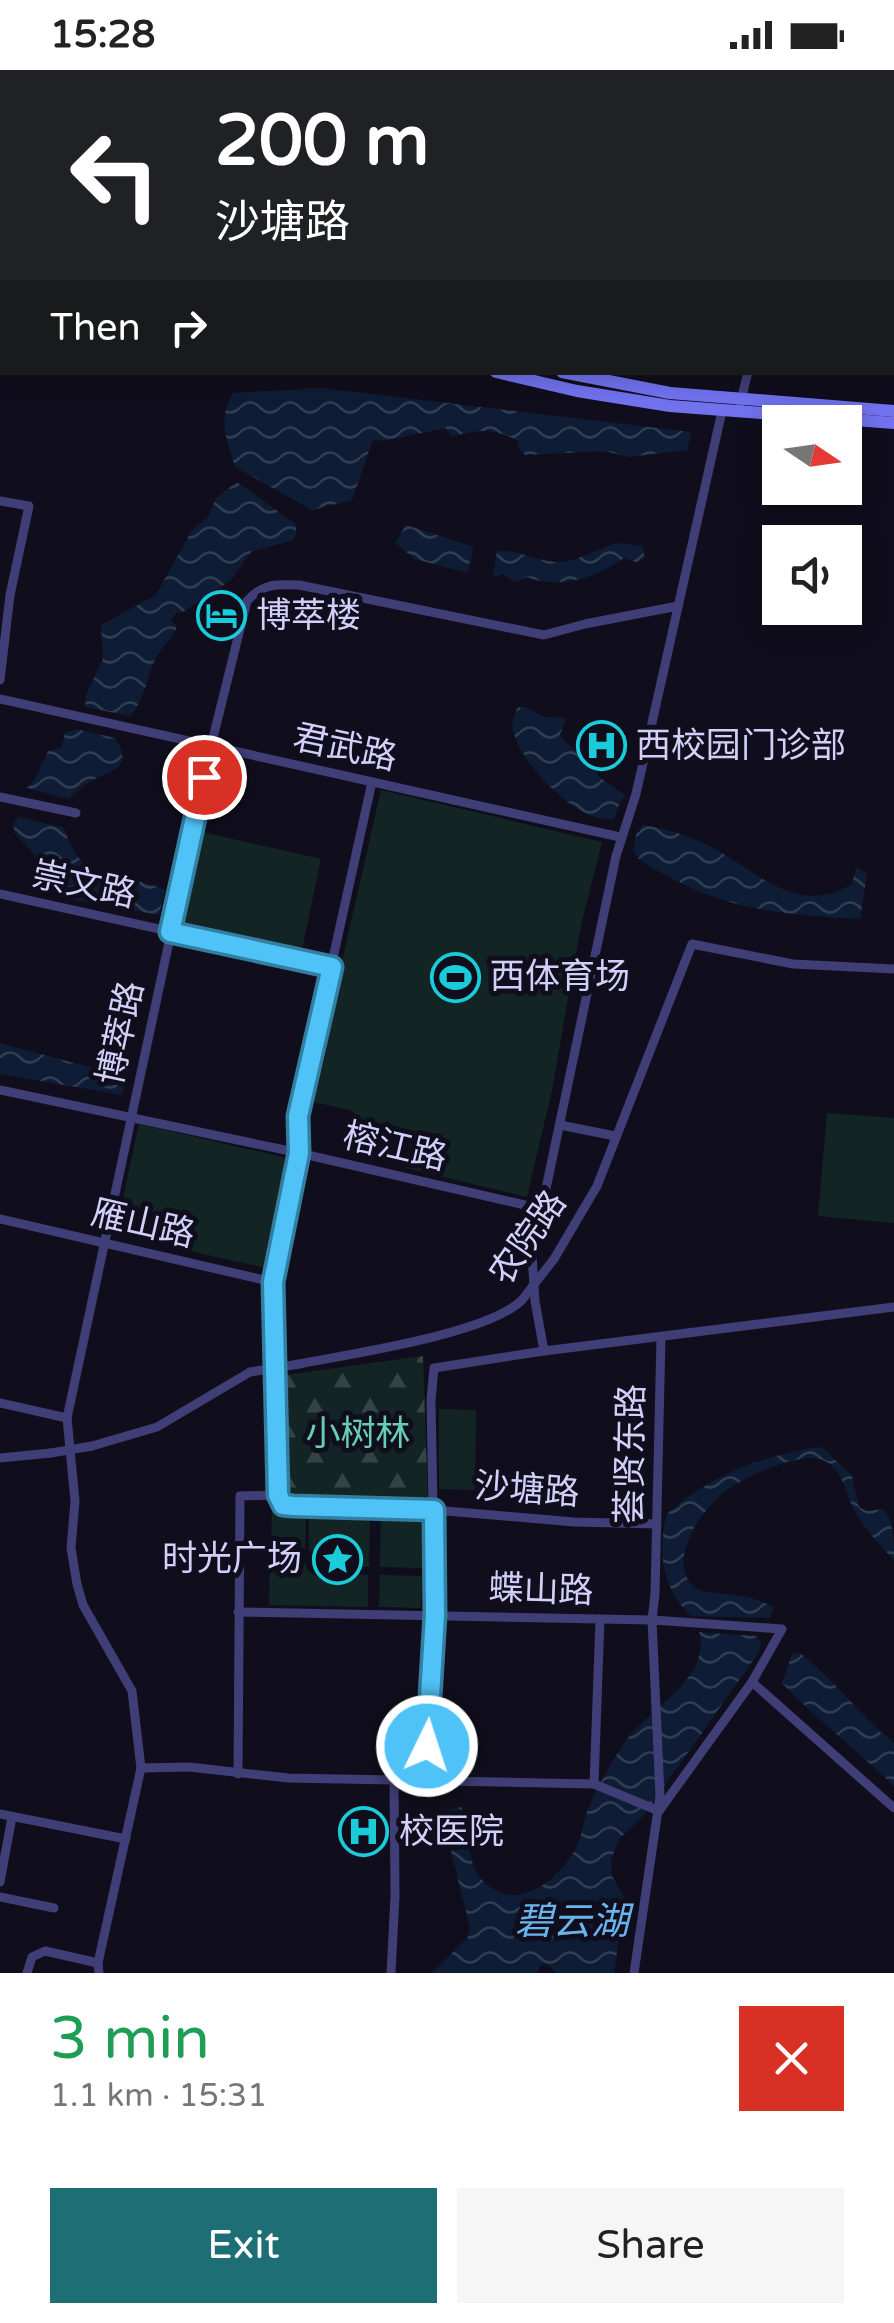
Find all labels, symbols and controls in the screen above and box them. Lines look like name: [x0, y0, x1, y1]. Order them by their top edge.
text: 15:28: [50, 12, 155, 58]
text: 200 m: [215, 100, 429, 184]
icon: left: [50, 110, 180, 240]
text: 沙塘路: [215, 196, 350, 250]
icon: right: [161, 300, 216, 355]
text: Then: [50, 305, 141, 351]
north arrow: [762, 405, 862, 505]
map controls: [762, 405, 862, 625]
button: sound: [762, 525, 862, 625]
hotel icon: 博萃楼: [195, 590, 247, 642]
place label: 博萃楼: [256, 595, 361, 637]
street label: 君武路: [289, 717, 401, 779]
hospital icon: 西校园门诊部: [575, 720, 627, 772]
place label: 西校园门诊部: [636, 725, 846, 767]
pin: [162, 735, 247, 820]
icon: arrive: [177, 750, 232, 805]
street label: 崇文路: [28, 854, 140, 916]
sports icon: 西体育场: [429, 951, 481, 1003]
place label: 西体育场: [490, 956, 630, 998]
street label: 博萃路: [90, 977, 152, 1089]
street label: 榕江路: [339, 1115, 451, 1179]
street label: 农院路: [481, 1183, 575, 1293]
street label: 雁山路: [87, 1192, 199, 1256]
street label: 荟贤东路: [609, 1384, 653, 1524]
park label: 小树林: [305, 1413, 411, 1455]
street label: 沙塘路: [473, 1465, 581, 1515]
place icon: 时光广场: [311, 1533, 363, 1585]
place label: 时光广场: [162, 1538, 302, 1580]
street label: 蝶山路: [488, 1567, 594, 1613]
position arrow: [375, 1694, 479, 1798]
hospital icon: 校医院: [338, 1806, 390, 1858]
place label: 校医院: [399, 1811, 504, 1853]
water label: 碧云湖: [515, 1899, 634, 1945]
text: 3 min: [50, 2003, 210, 2075]
button: close: [739, 2006, 844, 2111]
text: 1.1 km · 15:31: [50, 2077, 267, 2115]
button: Exit: [50, 2188, 437, 2303]
button: Share: [457, 2188, 844, 2303]

